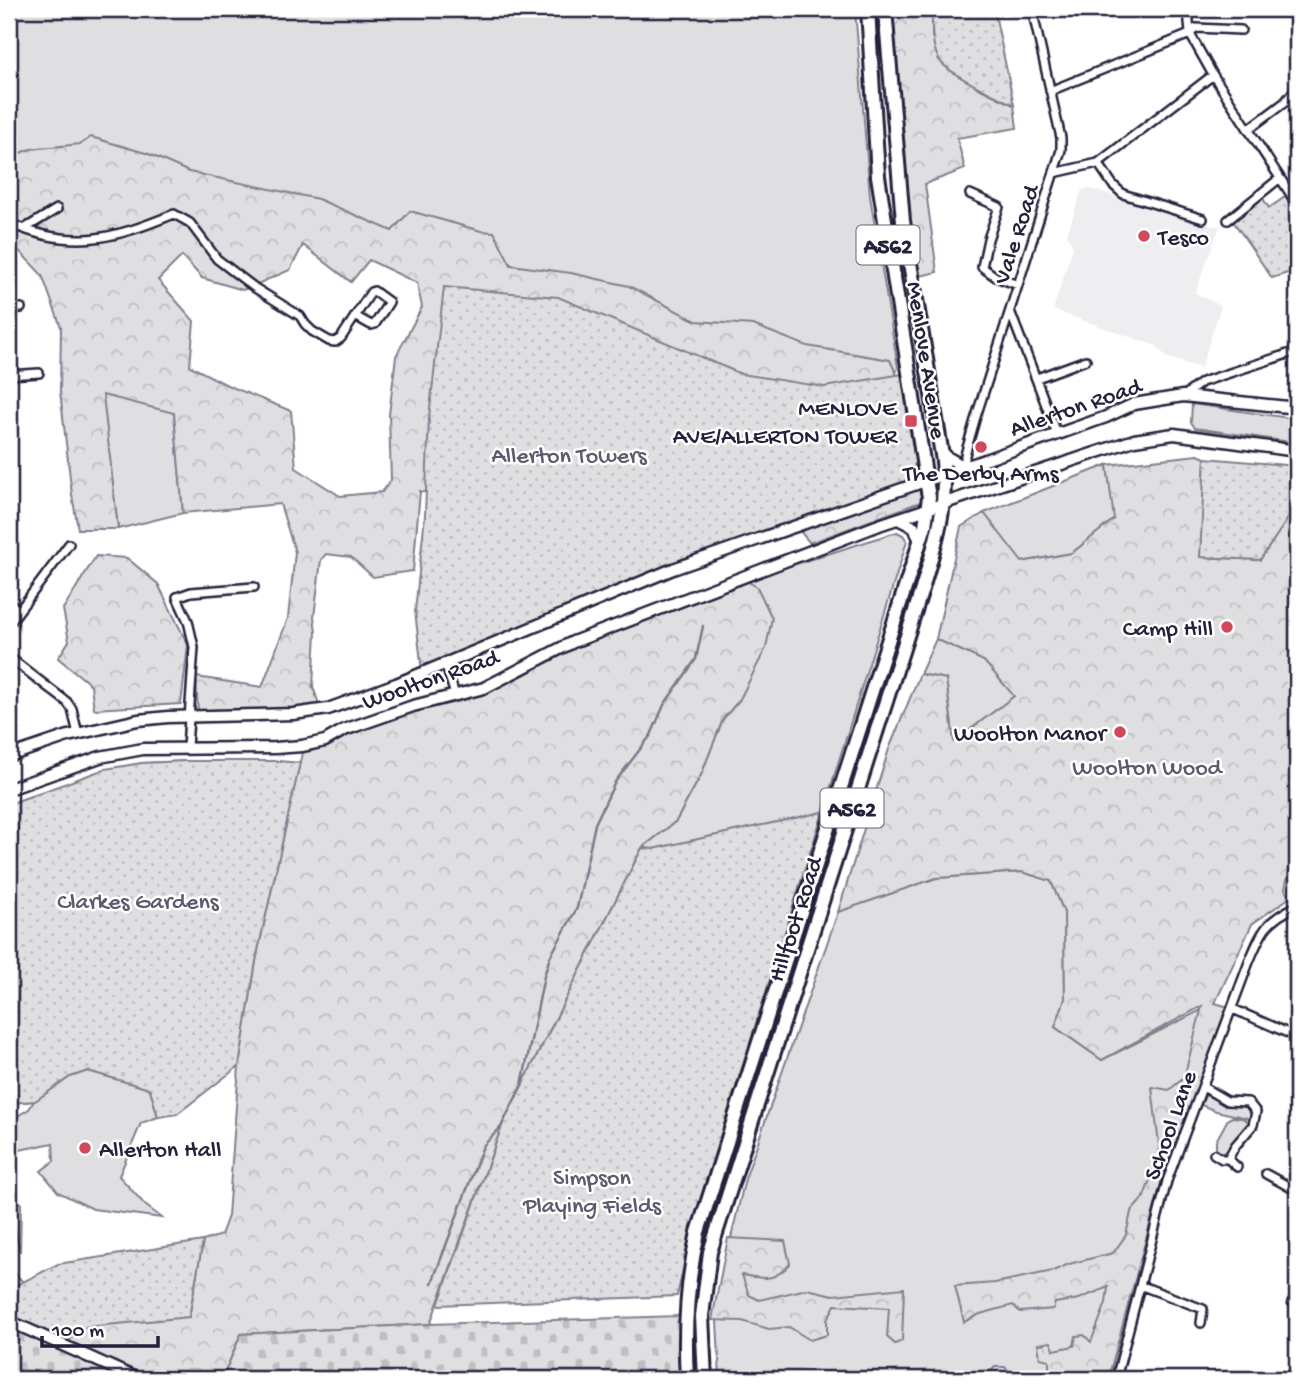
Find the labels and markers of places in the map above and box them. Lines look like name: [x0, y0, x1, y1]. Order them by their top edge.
place label: Tesco: [1156, 225, 1209, 254]
marker: Tesco: [1136, 228, 1152, 244]
place label: MENLOVE AVE/ALLERTON TOWER: [673, 396, 898, 453]
marker: MENLOVE AVE/ALLERTON TOWER: [903, 413, 919, 429]
marker: The Derby Arms: [973, 439, 989, 455]
place label: The Derby Arms: [901, 461, 1060, 490]
place label: Camp Hill: [1123, 616, 1213, 645]
marker: Camp Hill: [1219, 619, 1235, 635]
place label: Woolton Manor: [954, 721, 1108, 750]
marker: Woolton Manor: [1112, 724, 1128, 740]
place label: Allerton Hall: [99, 1137, 222, 1166]
marker: Allerton Hall: [77, 1140, 93, 1156]

